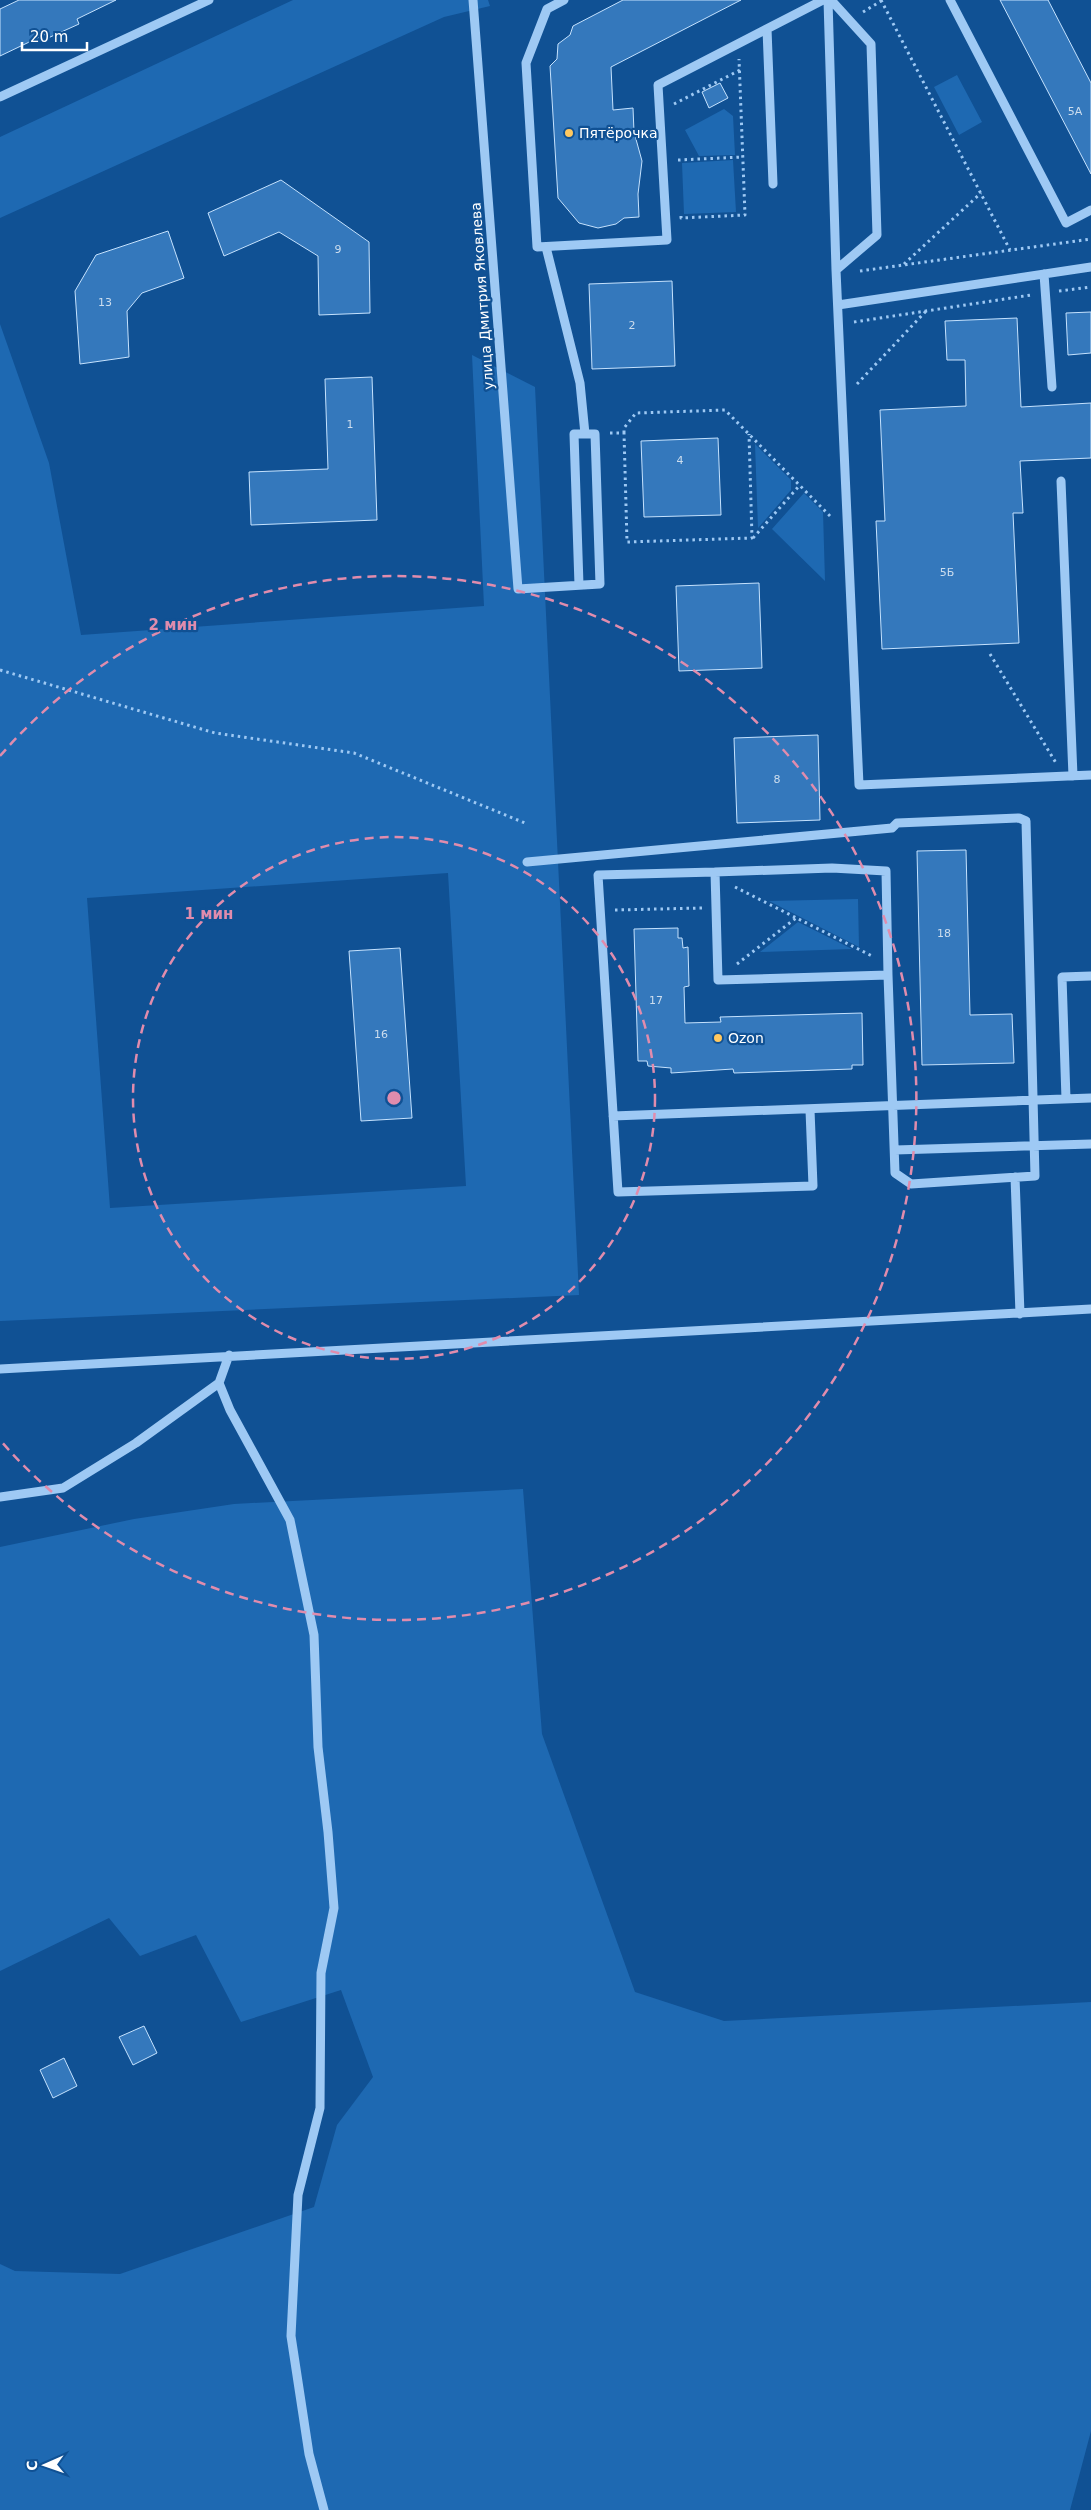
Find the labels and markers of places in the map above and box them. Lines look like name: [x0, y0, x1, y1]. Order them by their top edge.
place label: Пятёрочка: [579, 125, 657, 141]
marker: Пятёрочка: [563, 127, 575, 139]
place label: Ozon: [728, 1030, 764, 1046]
marker: Ozon: [712, 1032, 724, 1044]
centre of rings: [385, 1089, 403, 1107]

